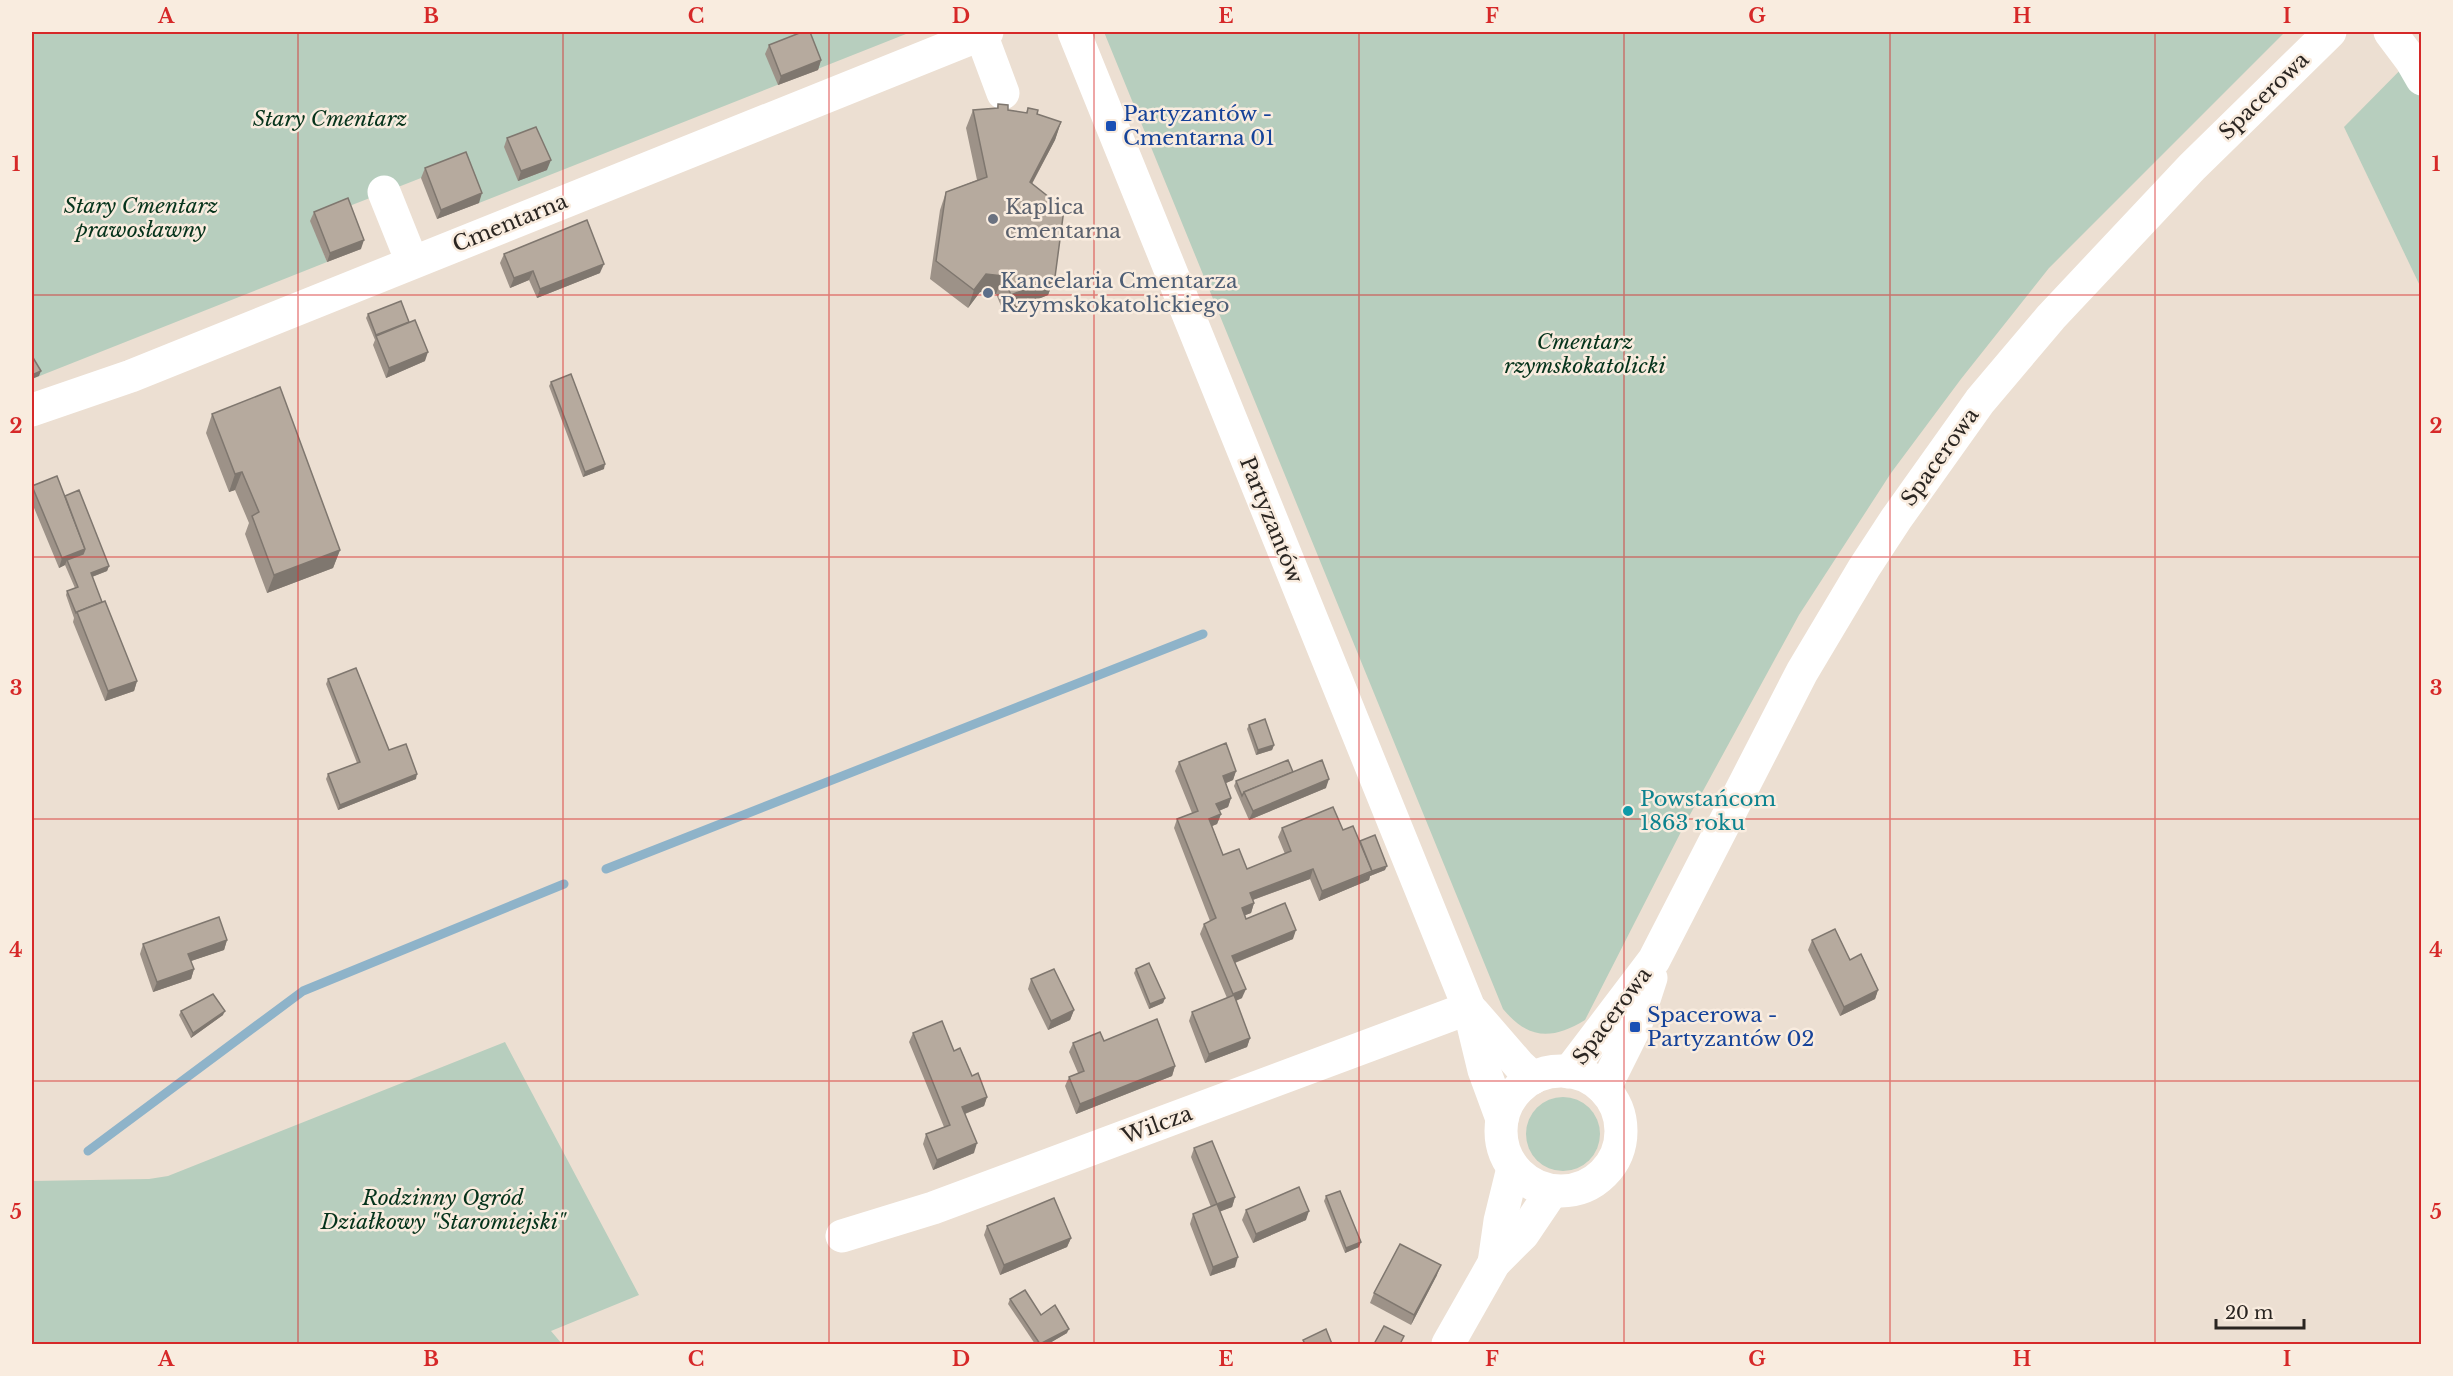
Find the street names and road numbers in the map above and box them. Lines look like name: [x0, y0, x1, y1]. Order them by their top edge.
street label: Spacerowa: [2214, 46, 2315, 145]
street label: Cmentarna: [449, 188, 572, 258]
street label: Spacerowa: [1896, 403, 1985, 511]
street label: Partyzantów: [1234, 453, 1308, 587]
street label: Spacerowa: [1567, 962, 1657, 1070]
street label: Wilcza: [1117, 1100, 1196, 1150]

